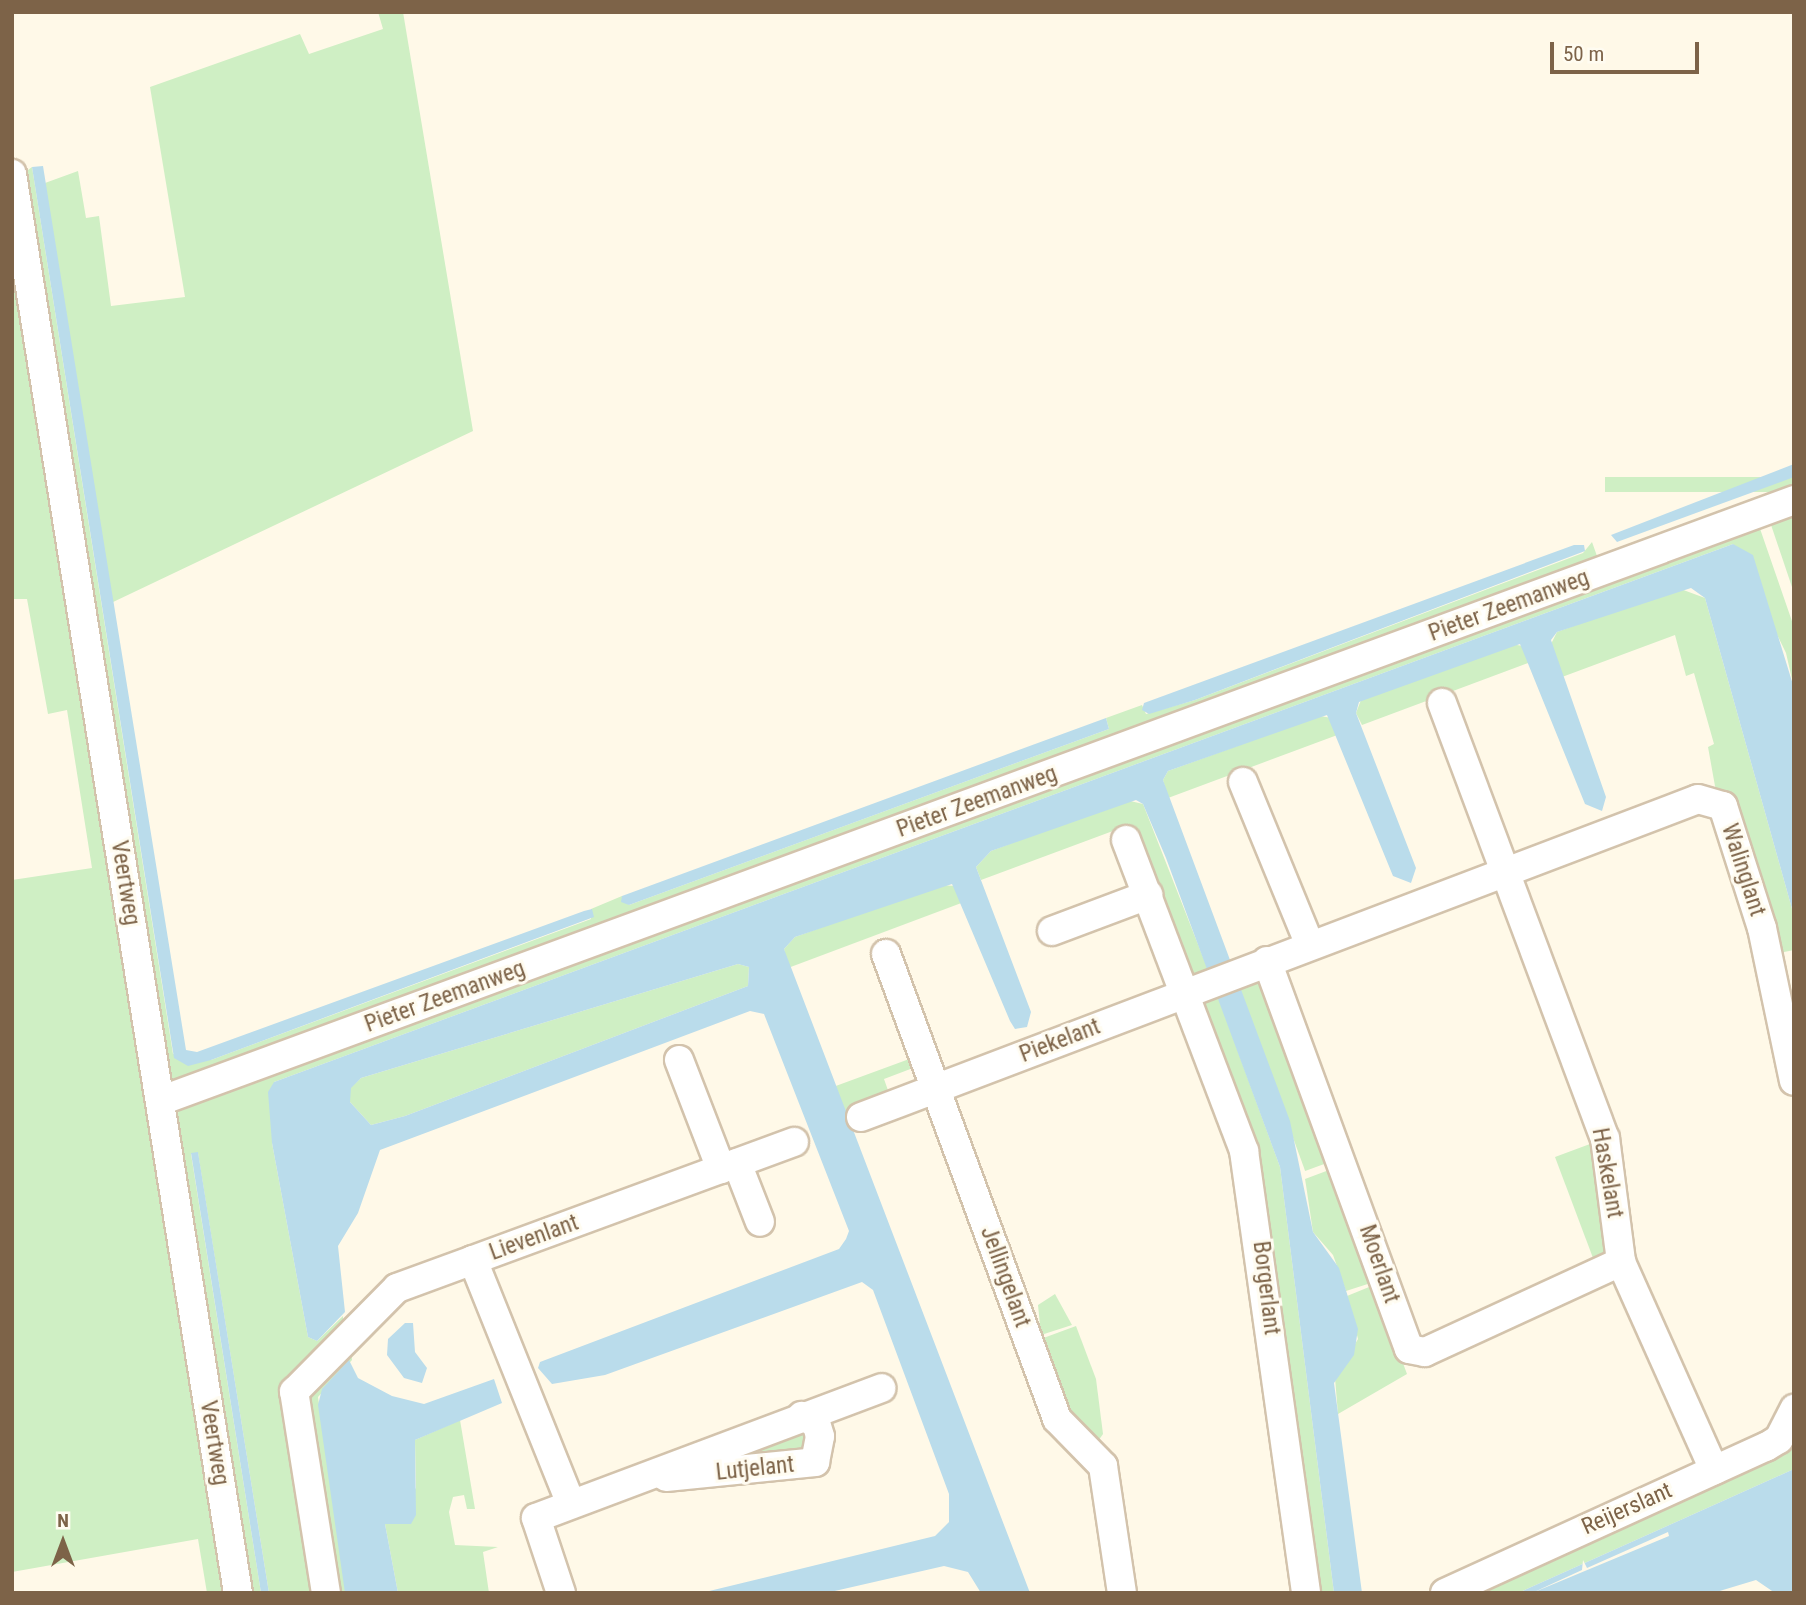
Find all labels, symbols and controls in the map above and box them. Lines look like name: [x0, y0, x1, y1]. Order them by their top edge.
scale bar: [1554, 28, 1703, 72]
text: 50 m: [1563, 42, 1604, 66]
street label: Pieter Zeemanweg: [1425, 564, 1593, 648]
street label: Pieter Zeemanweg: [893, 760, 1061, 844]
street label: Walinglant: [1715, 820, 1771, 920]
street label: Veertweg: [105, 839, 145, 927]
street label: Pieter Zeemanweg: [361, 955, 529, 1039]
street label: Piekelant: [1016, 1013, 1104, 1069]
street label: Haskelant: [1586, 1126, 1628, 1220]
street label: Lievenlant: [486, 1209, 582, 1267]
street label: Moerlant: [1353, 1221, 1405, 1307]
street label: Jellingelant: [974, 1223, 1036, 1331]
street label: Borgerlant: [1247, 1240, 1285, 1336]
street label: Veertweg: [194, 1399, 234, 1487]
street label: Lutjelant: [714, 1451, 796, 1487]
street label: Reijerslant: [1578, 1477, 1676, 1541]
north arrow: [28, 1507, 98, 1577]
text: N: [57, 1509, 69, 1532]

